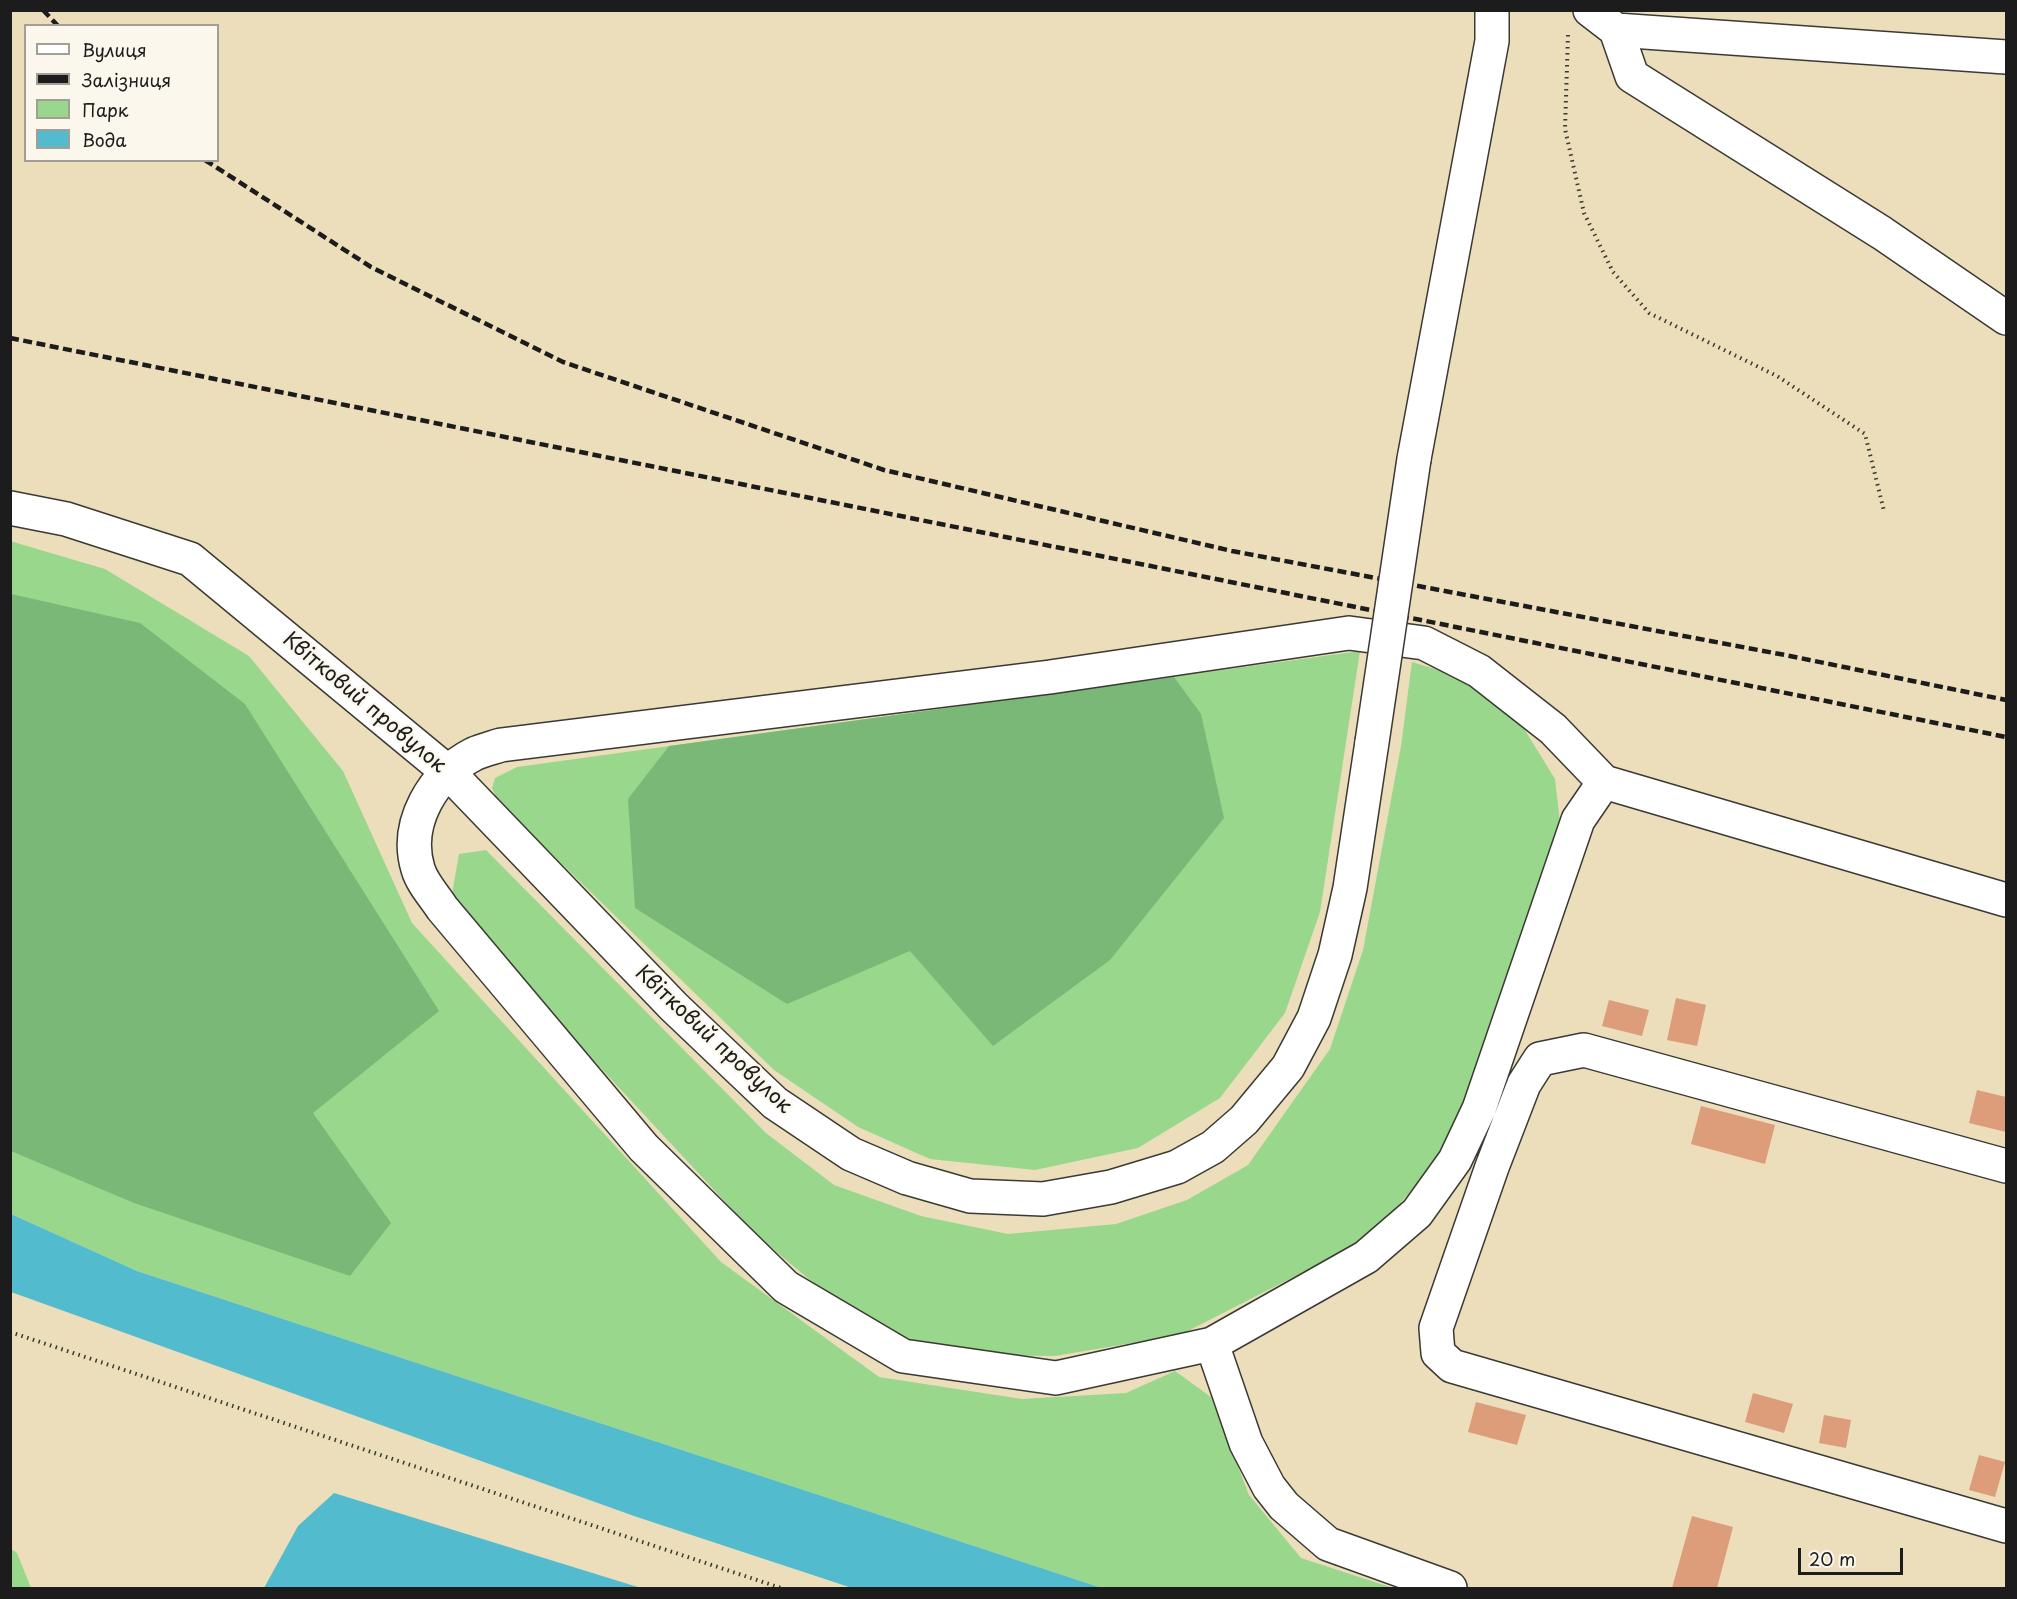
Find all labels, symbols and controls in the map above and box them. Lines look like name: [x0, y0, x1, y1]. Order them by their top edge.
legend: [24, 24, 219, 162]
text: Вулиця: [82, 36, 147, 63]
text: Залізниця: [82, 66, 171, 93]
text: Парк: [82, 96, 128, 123]
text: Вода: [82, 126, 127, 153]
street label: Квітковий провулок: [277, 627, 451, 779]
street label: Квітковий провулок: [629, 961, 797, 1119]
scale bar: [1801, 1536, 1906, 1574]
text: 20 m: [1809, 1545, 1855, 1572]

